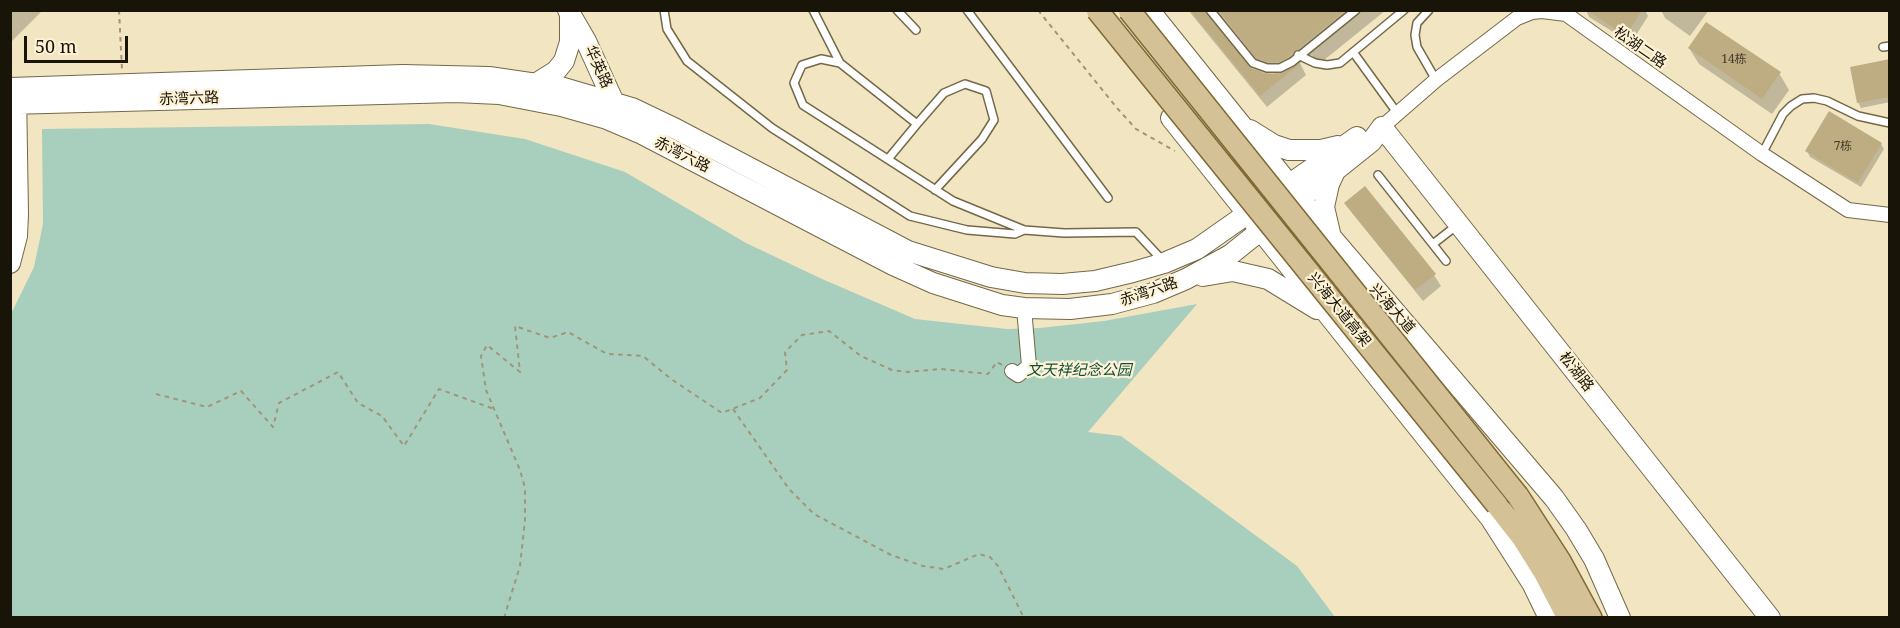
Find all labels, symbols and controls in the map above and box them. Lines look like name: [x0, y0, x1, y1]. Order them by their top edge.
street label: 松湖二路: [1610, 23, 1670, 73]
scale bar: [27, 24, 130, 62]
text: 50 m: [35, 34, 77, 58]
street label: 华英路: [581, 43, 615, 91]
house number: 14栋: [1721, 53, 1747, 67]
street label: 赤湾六路: [159, 89, 219, 109]
street label: 赤湾六路: [651, 133, 713, 177]
house number: 7栋: [1834, 140, 1852, 154]
street label: 兴海大道高架: [1304, 269, 1374, 351]
street label: 赤湾六路: [1118, 274, 1180, 310]
street label: 兴海大道: [1366, 280, 1418, 338]
street label: 松湖路: [1555, 349, 1597, 395]
park label: 文天祥纪念公园: [1027, 362, 1131, 380]

